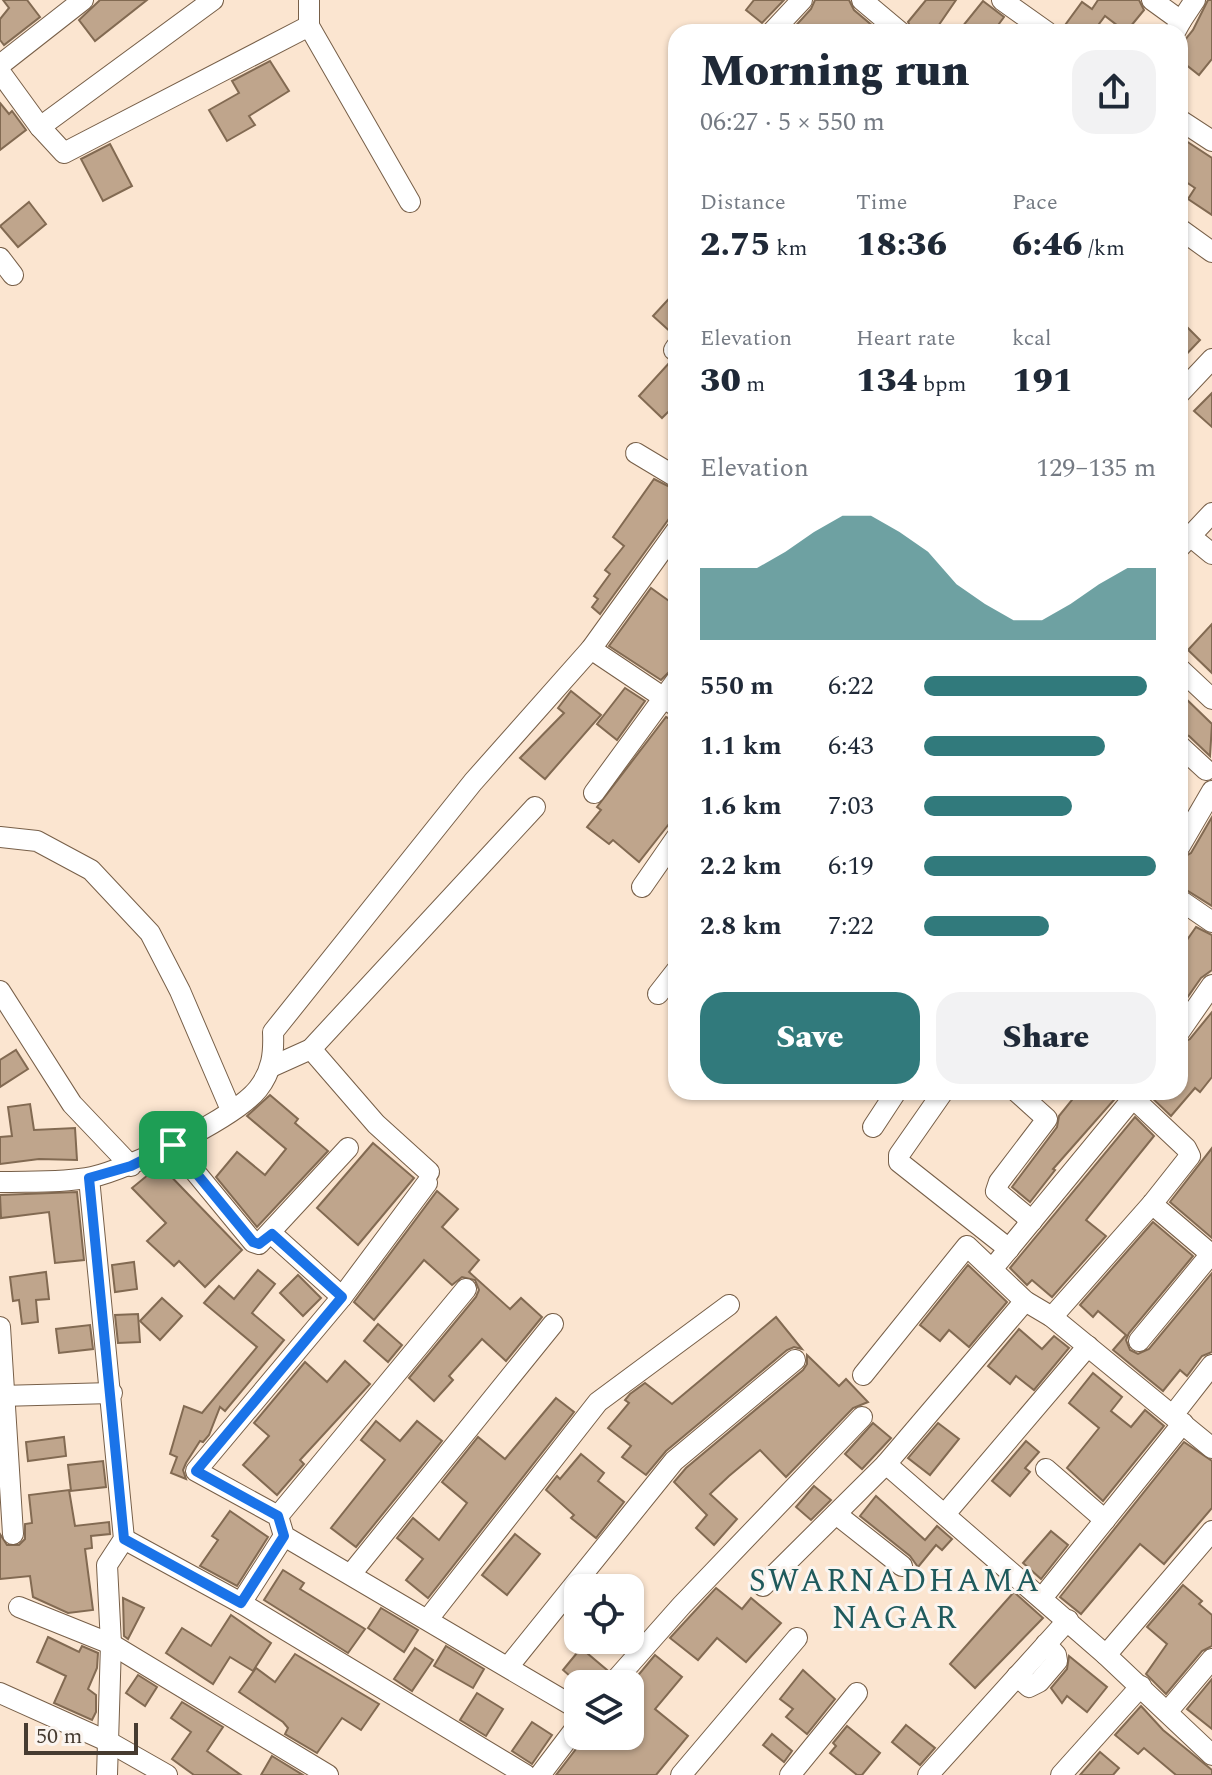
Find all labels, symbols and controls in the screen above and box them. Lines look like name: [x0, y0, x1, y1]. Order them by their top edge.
text: Morning run: [700, 38, 969, 105]
button: share: [1072, 50, 1156, 134]
text: 06:27 · 5 × 550 m: [700, 102, 885, 142]
text: Distance: [700, 186, 786, 219]
text: Time: [856, 186, 907, 219]
text: Pace: [1012, 186, 1058, 219]
text: 2.75: [700, 219, 771, 271]
text: 18:36: [856, 219, 947, 271]
text: 6:46: [1012, 219, 1083, 271]
text: km: [771, 232, 807, 265]
text: /km: [1083, 232, 1125, 265]
text: Elevation: [700, 322, 792, 355]
text: Heart rate: [856, 322, 956, 355]
text: kcal: [1012, 322, 1052, 355]
text: 30: [700, 355, 741, 407]
text: 134: [856, 355, 917, 407]
text: 191: [1012, 355, 1073, 407]
text: m: [741, 368, 765, 401]
text: bpm: [917, 368, 966, 401]
text: Elevation: [700, 448, 809, 488]
text: 129–135 m: [1036, 448, 1156, 488]
text: 550 m: [700, 666, 774, 706]
text: 6:22: [828, 666, 874, 706]
text: 1.1 km: [700, 726, 782, 766]
text: 6:43: [828, 726, 874, 766]
text: 1.6 km: [700, 786, 782, 826]
text: 7:03: [828, 786, 874, 826]
text: 2.2 km: [700, 846, 782, 886]
text: 6:19: [828, 846, 874, 886]
text: 2.8 km: [700, 906, 782, 946]
text: 7:22: [828, 906, 874, 946]
button: Save: [700, 992, 920, 1084]
button: Share: [936, 992, 1156, 1084]
pin: [139, 1111, 207, 1179]
icon: arrive: [151, 1123, 195, 1167]
district label: SWARNADHAMA NAGAR: [749, 1557, 1041, 1643]
map controls: [564, 1574, 644, 1750]
button: locate: [564, 1574, 644, 1654]
button: layers: [564, 1670, 644, 1750]
scale bar: [24, 1719, 138, 1755]
text: 50 m: [36, 1720, 82, 1753]

